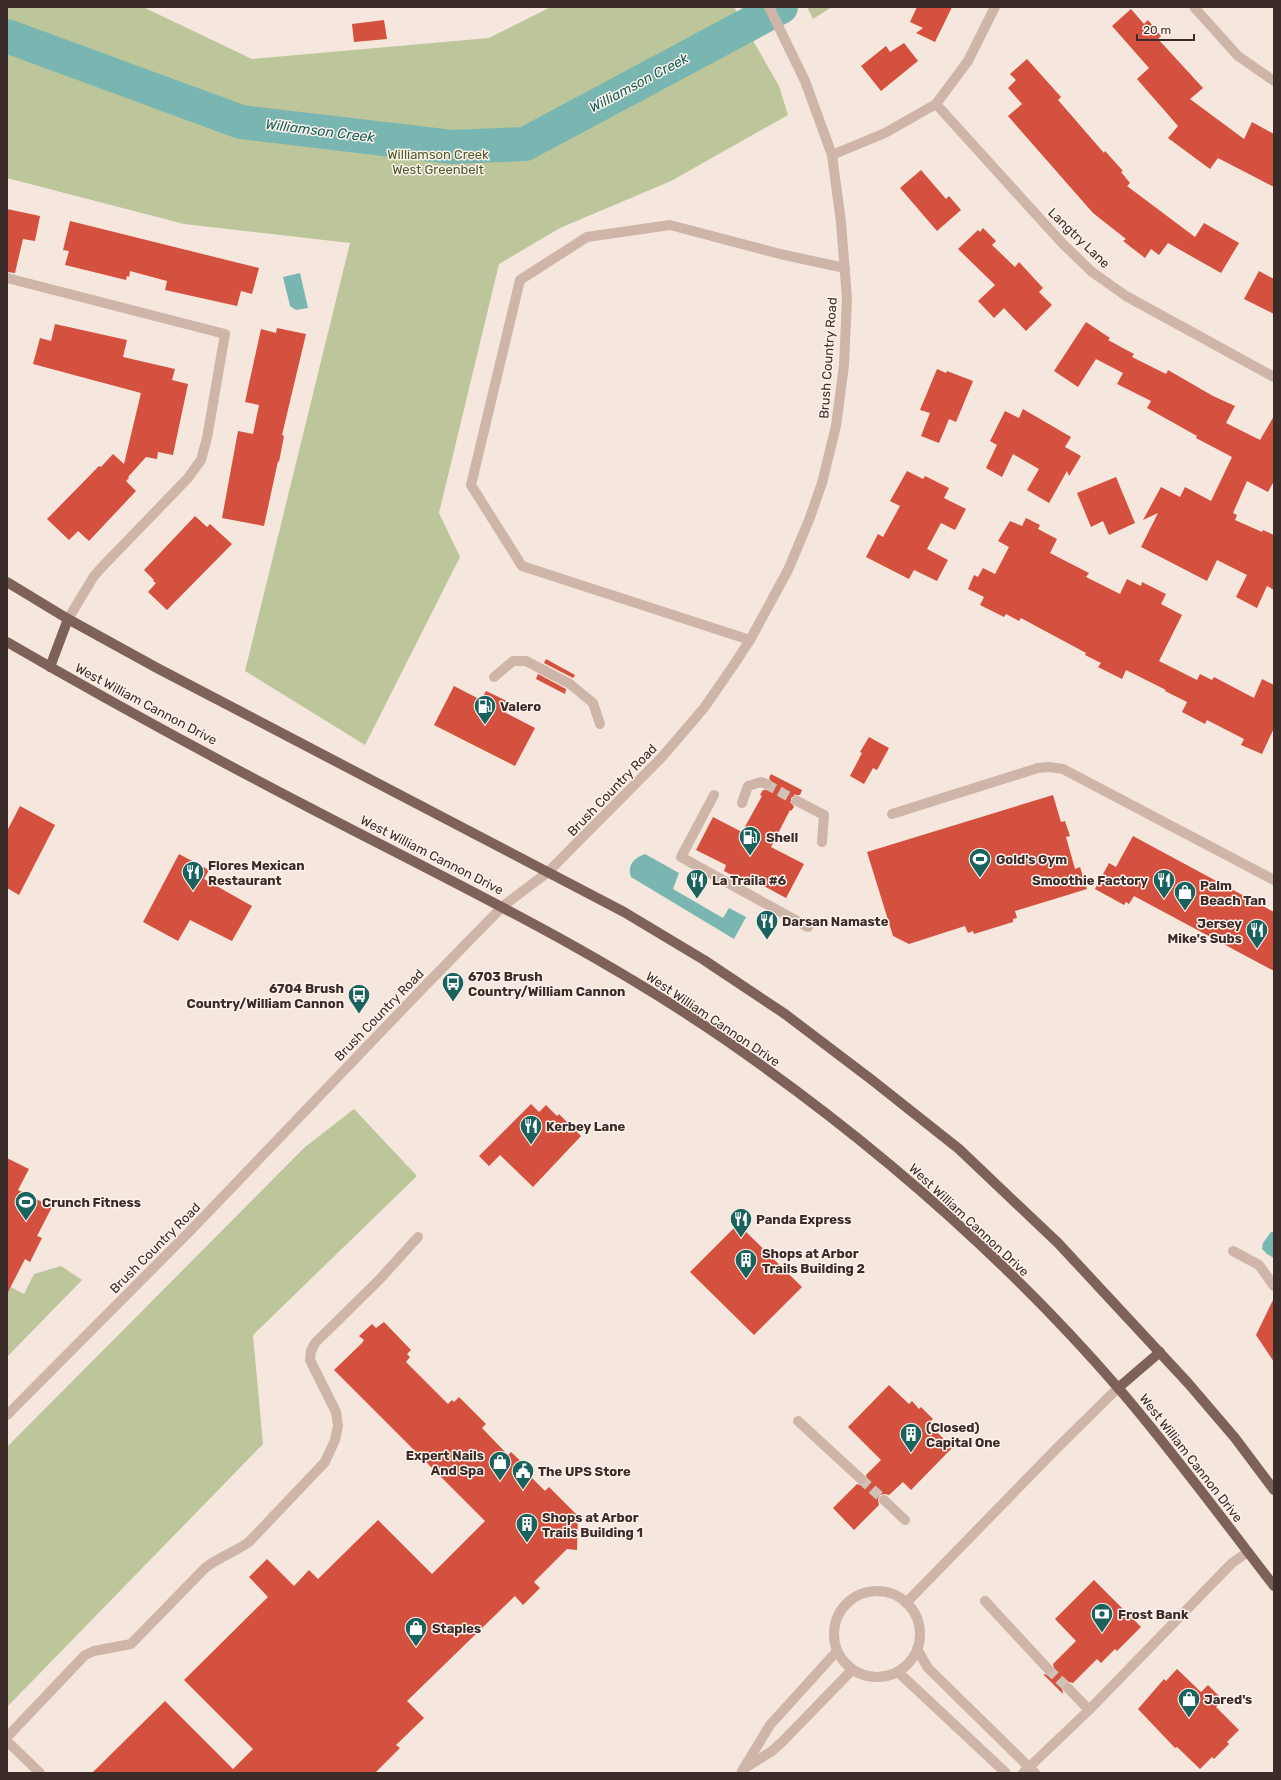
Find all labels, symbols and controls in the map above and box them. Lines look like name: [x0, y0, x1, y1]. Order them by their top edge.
scale bar: [1137, 16, 1194, 42]
text: 20 m: [1143, 23, 1171, 37]
water label: Williamson Creek: [586, 49, 692, 116]
water label: Williamson Creek: [264, 116, 376, 146]
park label: Williamson Creek West Greenbelt: [387, 147, 489, 177]
street label: Langtry Lane: [1044, 205, 1113, 272]
street label: Brush Country Road: [816, 297, 840, 419]
street label: West William Cannon Drive: [73, 660, 219, 748]
fuel station icon: Valero: [472, 693, 498, 726]
place label: Valero: [500, 699, 541, 714]
street label: Brush Country Road: [564, 741, 660, 839]
street label: West William Cannon Drive: [358, 812, 506, 898]
fuel station icon: Shell: [737, 824, 763, 857]
place label: Shell: [766, 830, 798, 845]
sports icon: Gold's Gym: [967, 846, 993, 879]
place label: Gold's Gym: [996, 852, 1067, 867]
place label: Flores Mexican Restaurant: [208, 858, 305, 888]
restaurant icon: Flores Mexican Restaurant: [180, 859, 206, 892]
restaurant icon: La Traila #6: [684, 867, 710, 900]
restaurant icon: Smoothie Factory: [1151, 867, 1177, 900]
place label: La Traila #6: [712, 873, 787, 888]
place label: Smoothie Factory: [1032, 873, 1148, 888]
place label: Palm Beach Tan: [1200, 878, 1266, 908]
shop icon: Palm Beach Tan: [1172, 879, 1198, 912]
restaurant icon: Darsan Namaste: [754, 908, 780, 941]
place label: Darsan Namaste: [782, 914, 889, 929]
place label: Jersey Mike's Subs: [1168, 916, 1242, 946]
restaurant icon: Jersey Mike's Subs: [1244, 917, 1270, 950]
street label: Brush Country Road: [331, 966, 427, 1064]
street label: West William Cannon Drive: [643, 968, 783, 1070]
place label: 6703 Brush Country/William Cannon: [468, 969, 625, 999]
bus stop icon: 6703 Brush Country/William Cannon: [440, 970, 466, 1003]
place label: 6704 Brush Country/William Cannon: [187, 981, 344, 1011]
bus stop icon: 6704 Brush Country/William Cannon: [346, 982, 372, 1015]
restaurant icon: Kerbey Lane: [518, 1113, 544, 1146]
place label: Kerbey Lane: [546, 1119, 625, 1134]
street label: West William Cannon Drive: [906, 1160, 1032, 1280]
sports icon: Crunch Fitness: [13, 1189, 39, 1222]
place label: Crunch Fitness: [42, 1195, 141, 1210]
street label: Brush Country Road: [107, 1200, 203, 1296]
restaurant icon: Panda Express: [728, 1206, 754, 1239]
place label: Panda Express: [756, 1212, 851, 1227]
place label: Shops at Arbor Trails Building 2: [762, 1246, 865, 1276]
building icon: Shops at Arbor Trails Building 2: [733, 1247, 759, 1280]
street label: West William Cannon Drive: [1136, 1391, 1246, 1525]
place label: (Closed) Capital One: [926, 1420, 1001, 1450]
building icon: (Closed) Capital One: [898, 1421, 924, 1454]
place label: Expert Nails And Spa: [406, 1448, 484, 1478]
shop icon: Expert Nails And Spa: [487, 1449, 513, 1482]
public building icon: The UPS Store: [510, 1458, 536, 1491]
place label: The UPS Store: [538, 1464, 631, 1479]
place label: Shops at Arbor Trails Building 1: [542, 1510, 643, 1540]
building icon: Shops at Arbor Trails Building 1: [514, 1511, 540, 1544]
bank icon: Frost Bank: [1089, 1601, 1115, 1634]
place label: Frost Bank: [1118, 1607, 1189, 1622]
shop icon: Staples: [403, 1615, 429, 1648]
place label: Staples: [432, 1621, 481, 1636]
shop icon: Jared's: [1176, 1686, 1202, 1719]
place label: Jared's: [1204, 1692, 1252, 1707]

